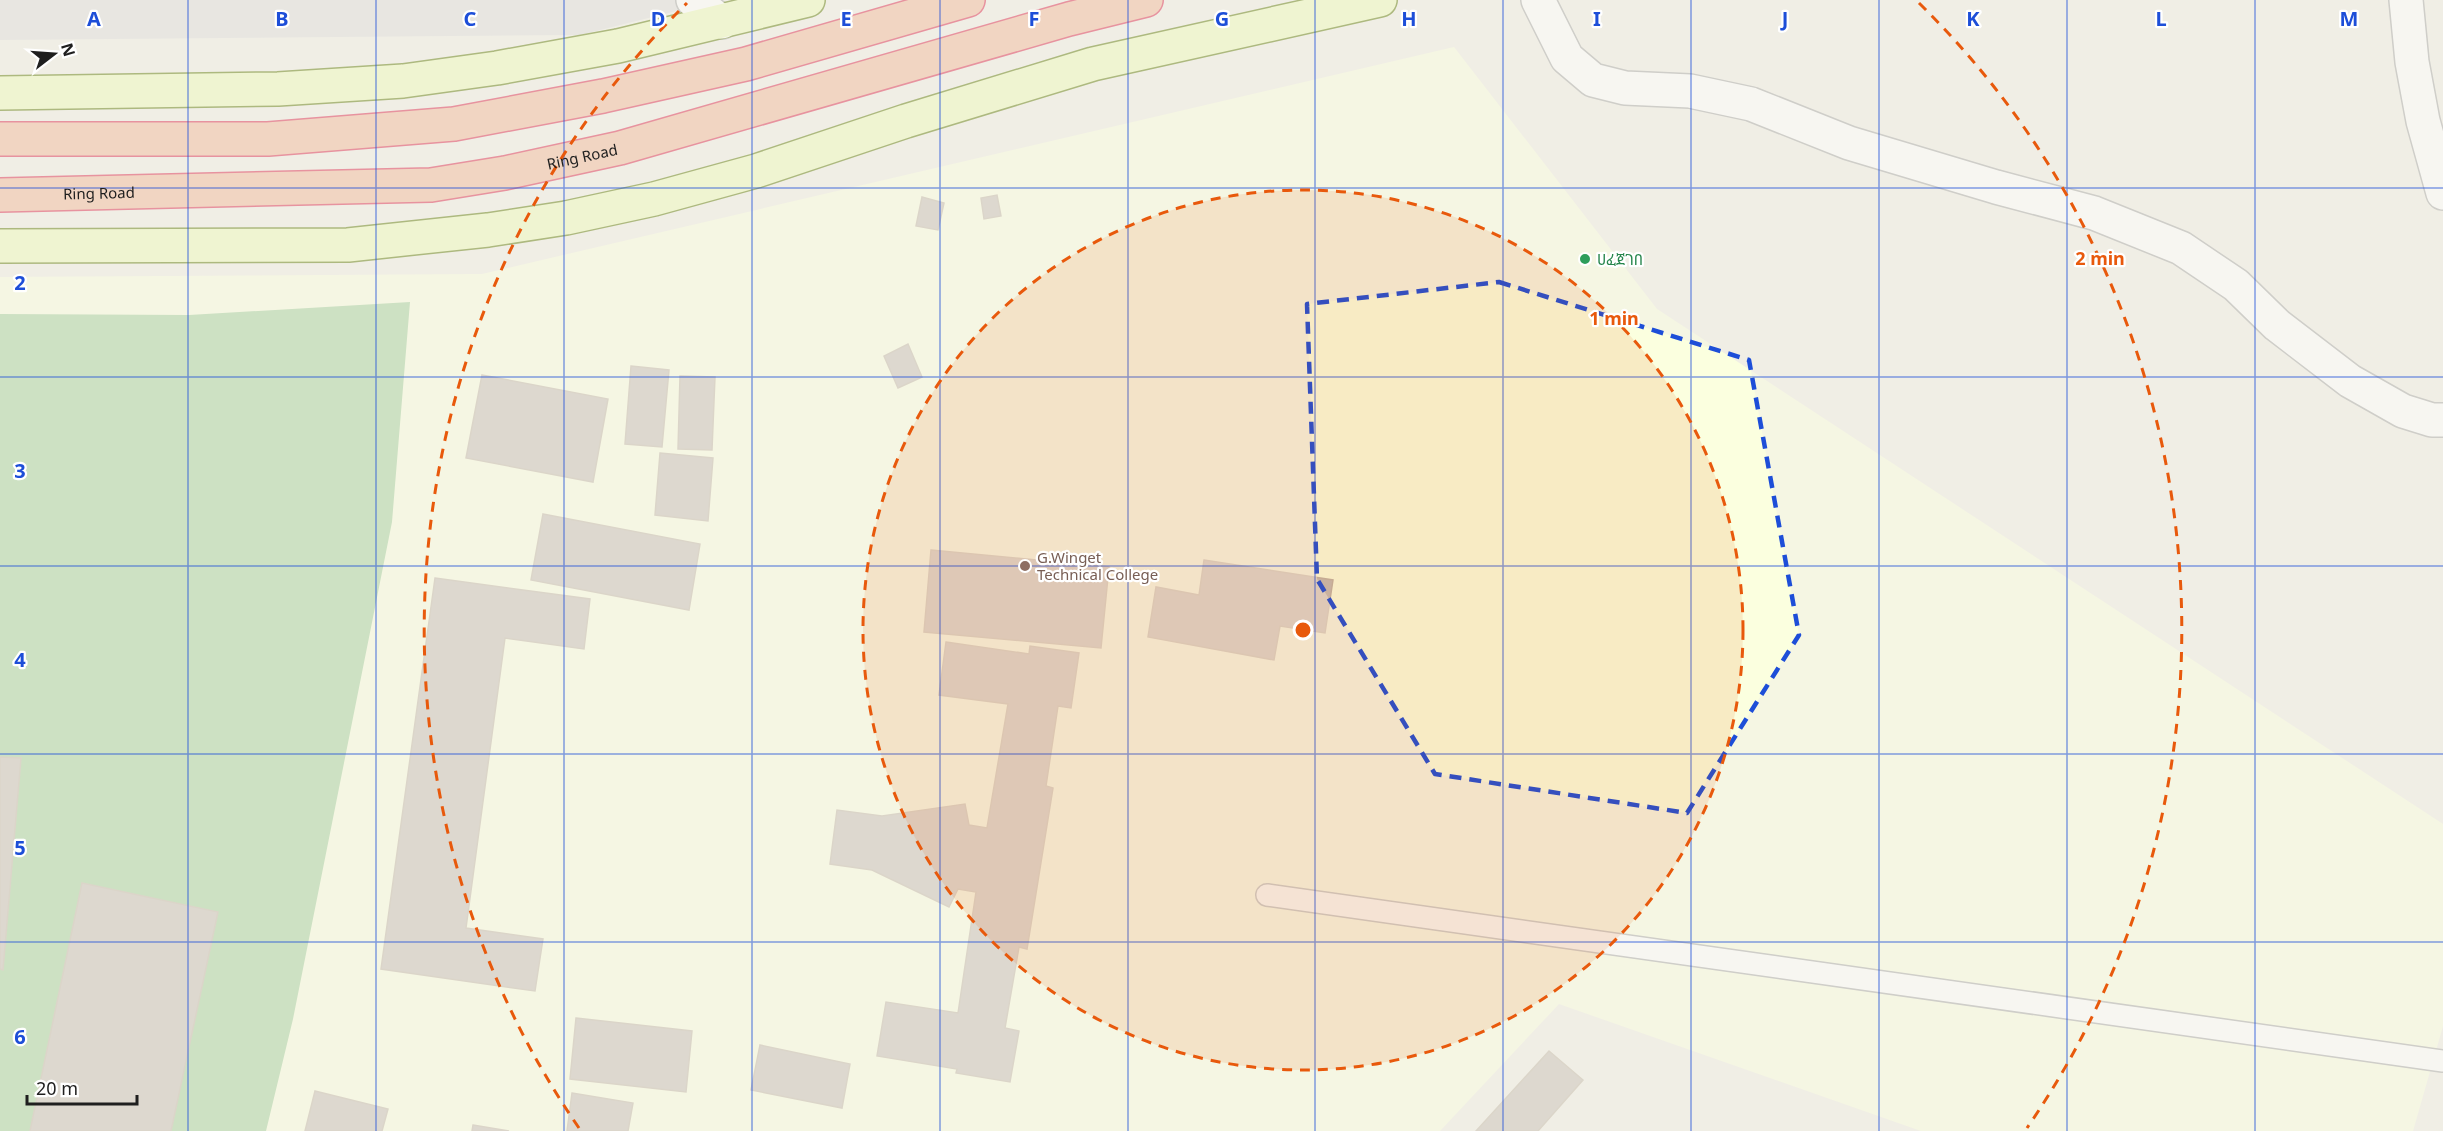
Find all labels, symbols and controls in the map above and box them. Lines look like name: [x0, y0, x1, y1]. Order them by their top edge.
text: A: [87, 5, 101, 32]
text: B: [275, 5, 289, 32]
text: C: [464, 5, 477, 32]
text: D: [651, 5, 665, 32]
text: E: [840, 5, 852, 32]
text: F: [1029, 5, 1039, 32]
text: G: [1215, 5, 1229, 32]
text: H: [1401, 5, 1417, 32]
text: I: [1593, 5, 1601, 32]
text: J: [1780, 5, 1788, 32]
text: K: [1966, 5, 1980, 32]
text: L: [2155, 5, 2167, 32]
text: M: [2340, 5, 2358, 32]
north arrow: [24, 24, 84, 84]
text: N: [56, 40, 81, 59]
street label: Ring Road: [545, 139, 619, 174]
street label: Ring Road: [63, 182, 135, 204]
text: 2 min: [2075, 246, 2125, 270]
place label: ሀፈጀገበ: [1597, 249, 1643, 269]
marker: ሀፈጀገበ: [1578, 252, 1592, 266]
text: 2: [14, 269, 26, 296]
text: 1 min: [1589, 306, 1639, 330]
text: 3: [14, 457, 26, 484]
place label: G.Winget Technical College: [1037, 547, 1158, 584]
marker: G.Winget Technical College: [1018, 559, 1032, 573]
centre of rings: [1293, 620, 1313, 640]
text: 4: [14, 646, 26, 673]
text: 5: [14, 834, 26, 861]
text: 6: [14, 1023, 26, 1050]
scale bar: [27, 1068, 136, 1106]
text: 20 m: [36, 1076, 78, 1100]

